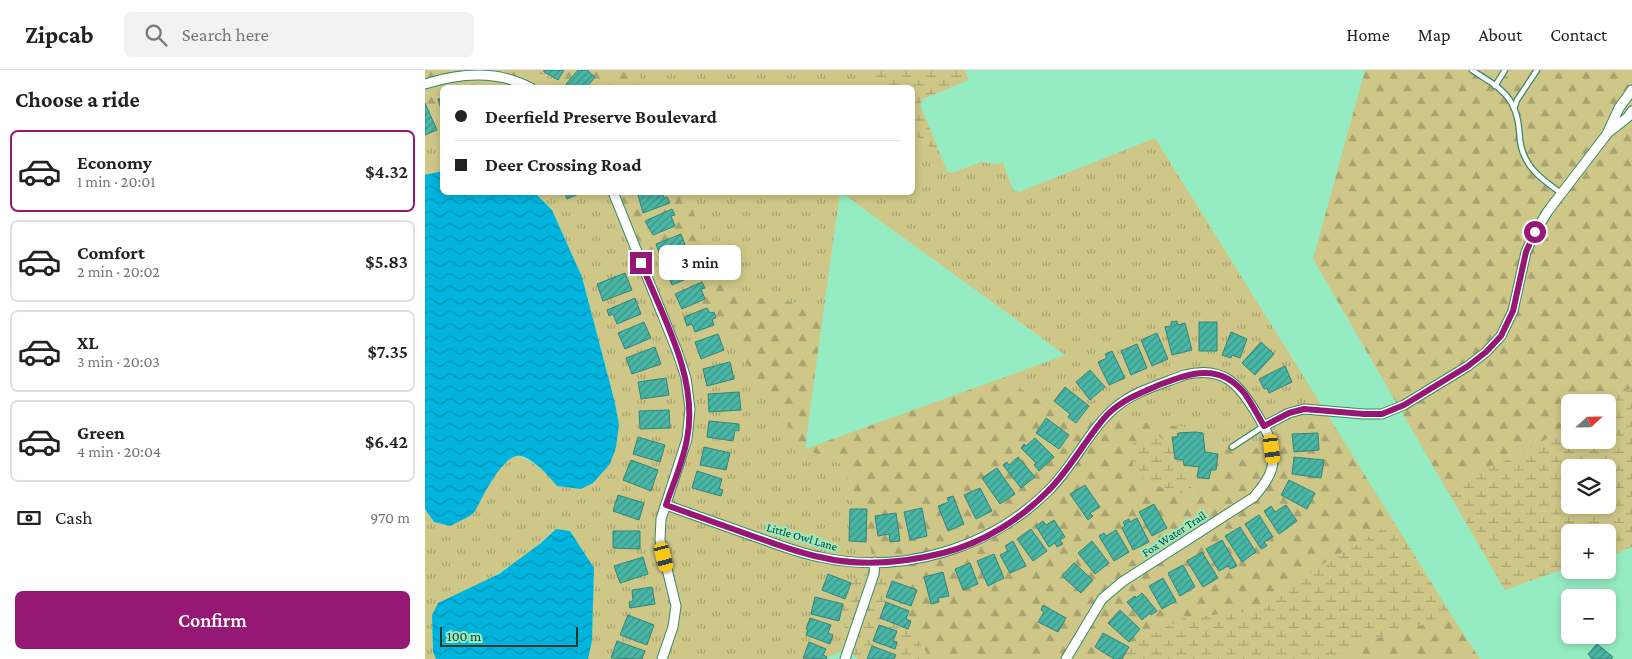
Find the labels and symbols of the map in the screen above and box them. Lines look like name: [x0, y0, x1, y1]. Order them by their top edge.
route start: [1524, 221, 1546, 243]
callout: 3 min: [659, 246, 741, 280]
route end: [630, 252, 652, 274]
north arrow: [1561, 394, 1616, 449]
car: [1262, 433, 1281, 465]
street label: Fox Water Trail: [1139, 508, 1209, 560]
street label: Little Owl Lane: [765, 520, 839, 554]
car: [652, 541, 675, 573]
scale bar: [440, 624, 577, 647]

